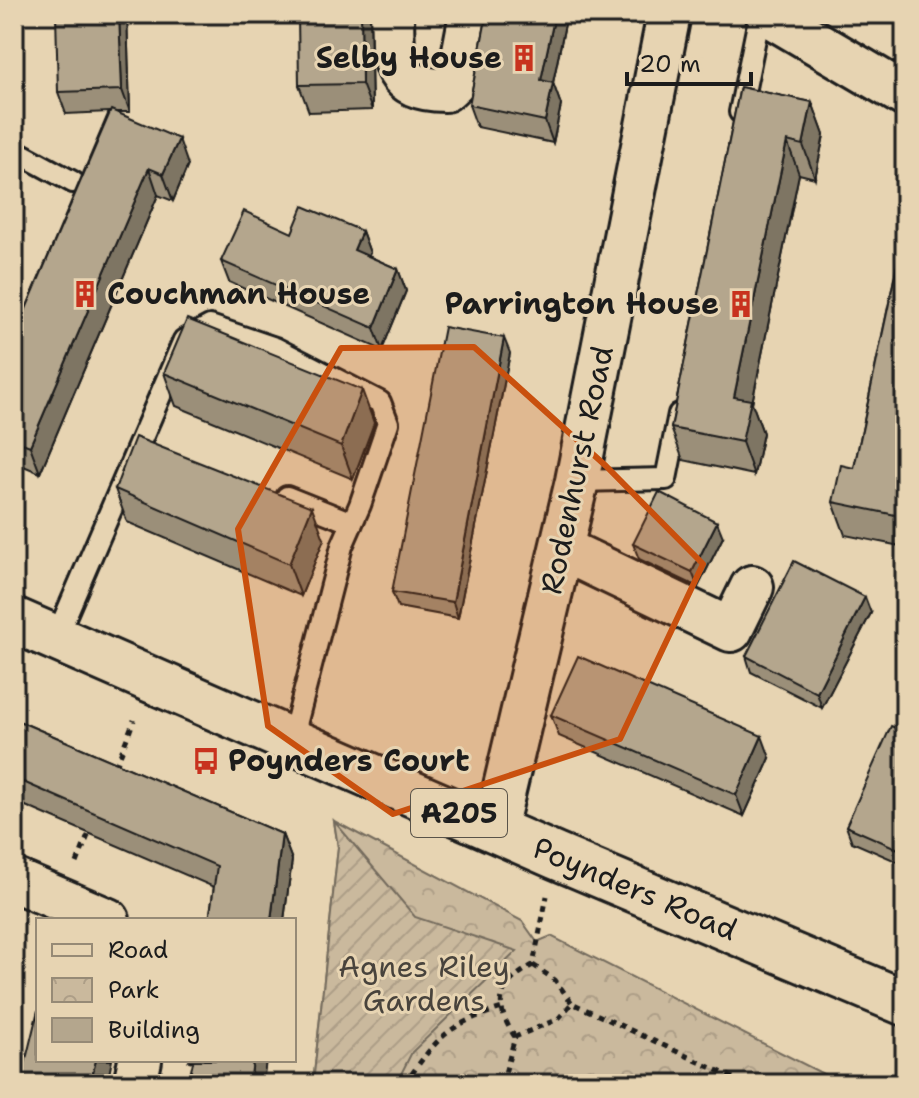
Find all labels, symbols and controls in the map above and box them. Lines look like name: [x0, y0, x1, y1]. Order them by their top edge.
scale bar: [627, 36, 751, 86]
place label: Selby House: [316, 37, 502, 78]
building icon: Selby House: [509, 43, 539, 73]
text: 20 m: [639, 48, 701, 80]
place label: Couchman House: [107, 273, 370, 314]
building icon: Couchman House: [70, 279, 100, 309]
place label: Parrington House: [444, 283, 719, 324]
building icon: Parrington House: [726, 289, 756, 319]
street label: Rodenhurst Road: [530, 342, 623, 598]
place label: Poynders Court: [228, 740, 469, 781]
bus stop icon: Poynders Court: [191, 746, 221, 776]
road number: A205: [411, 789, 507, 837]
street label: Poynders Road: [527, 827, 744, 950]
legend: [36, 918, 296, 1062]
text: Road: [108, 934, 168, 966]
park label: Agnes Riley Gardens: [338, 946, 510, 1021]
text: Park: [108, 974, 160, 1006]
text: Building: [108, 1014, 200, 1046]

